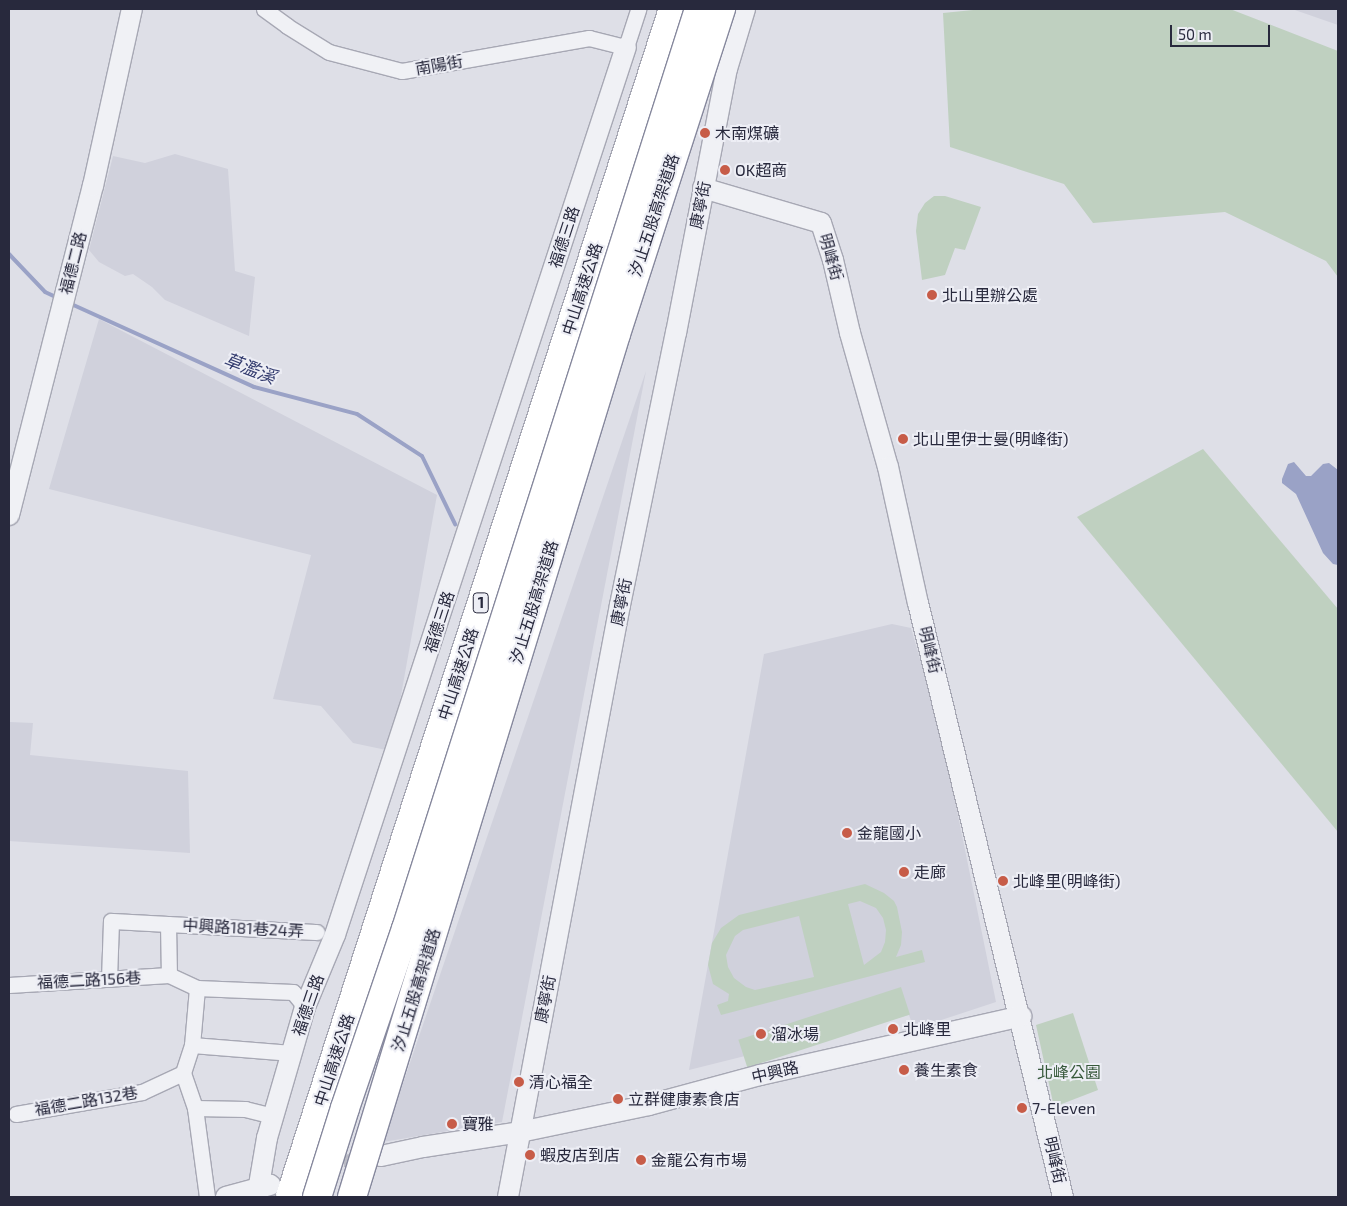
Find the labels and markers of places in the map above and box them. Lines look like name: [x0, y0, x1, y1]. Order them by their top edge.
place label: 木南煤礦: [715, 123, 779, 143]
marker: 木南煤礦: [699, 127, 711, 139]
place label: OK超商: [735, 160, 787, 180]
marker: OK超商: [719, 164, 731, 176]
place label: 北山里辦公處: [942, 285, 1038, 305]
marker: 北山里辦公處: [926, 289, 938, 301]
place label: 北山里伊士曼(明峰街): [913, 429, 1068, 449]
marker: 北山里伊士曼(明峰街): [897, 433, 909, 445]
place label: 金龍國小: [857, 823, 921, 843]
marker: 金龍國小: [841, 827, 853, 839]
place label: 走廊: [914, 862, 946, 882]
marker: 走廊: [898, 866, 910, 878]
place label: 北峰里(明峰街): [1013, 871, 1120, 891]
marker: 北峰里(明峰街): [997, 875, 1009, 887]
place label: 北峰里: [903, 1019, 951, 1039]
marker: 北峰里: [887, 1023, 899, 1035]
place label: 溜冰場: [771, 1024, 819, 1044]
marker: 溜冰場: [755, 1028, 767, 1040]
place label: 養生素食: [914, 1060, 978, 1080]
marker: 養生素食: [898, 1064, 910, 1076]
place label: 清心福全: [529, 1072, 593, 1092]
marker: 清心福全: [513, 1076, 525, 1088]
place label: 立群健康素食店: [628, 1089, 740, 1109]
marker: 立群健康素食店: [612, 1093, 624, 1105]
place label: 7-Eleven: [1032, 1098, 1096, 1118]
marker: 7-Eleven: [1016, 1102, 1028, 1114]
place label: 寶雅: [462, 1114, 494, 1134]
marker: 寶雅: [446, 1118, 458, 1130]
place label: 蝦皮店到店: [540, 1145, 620, 1165]
marker: 蝦皮店到店: [524, 1149, 536, 1161]
place label: 金龍公有市場: [651, 1150, 747, 1170]
marker: 金龍公有市場: [635, 1154, 647, 1166]

